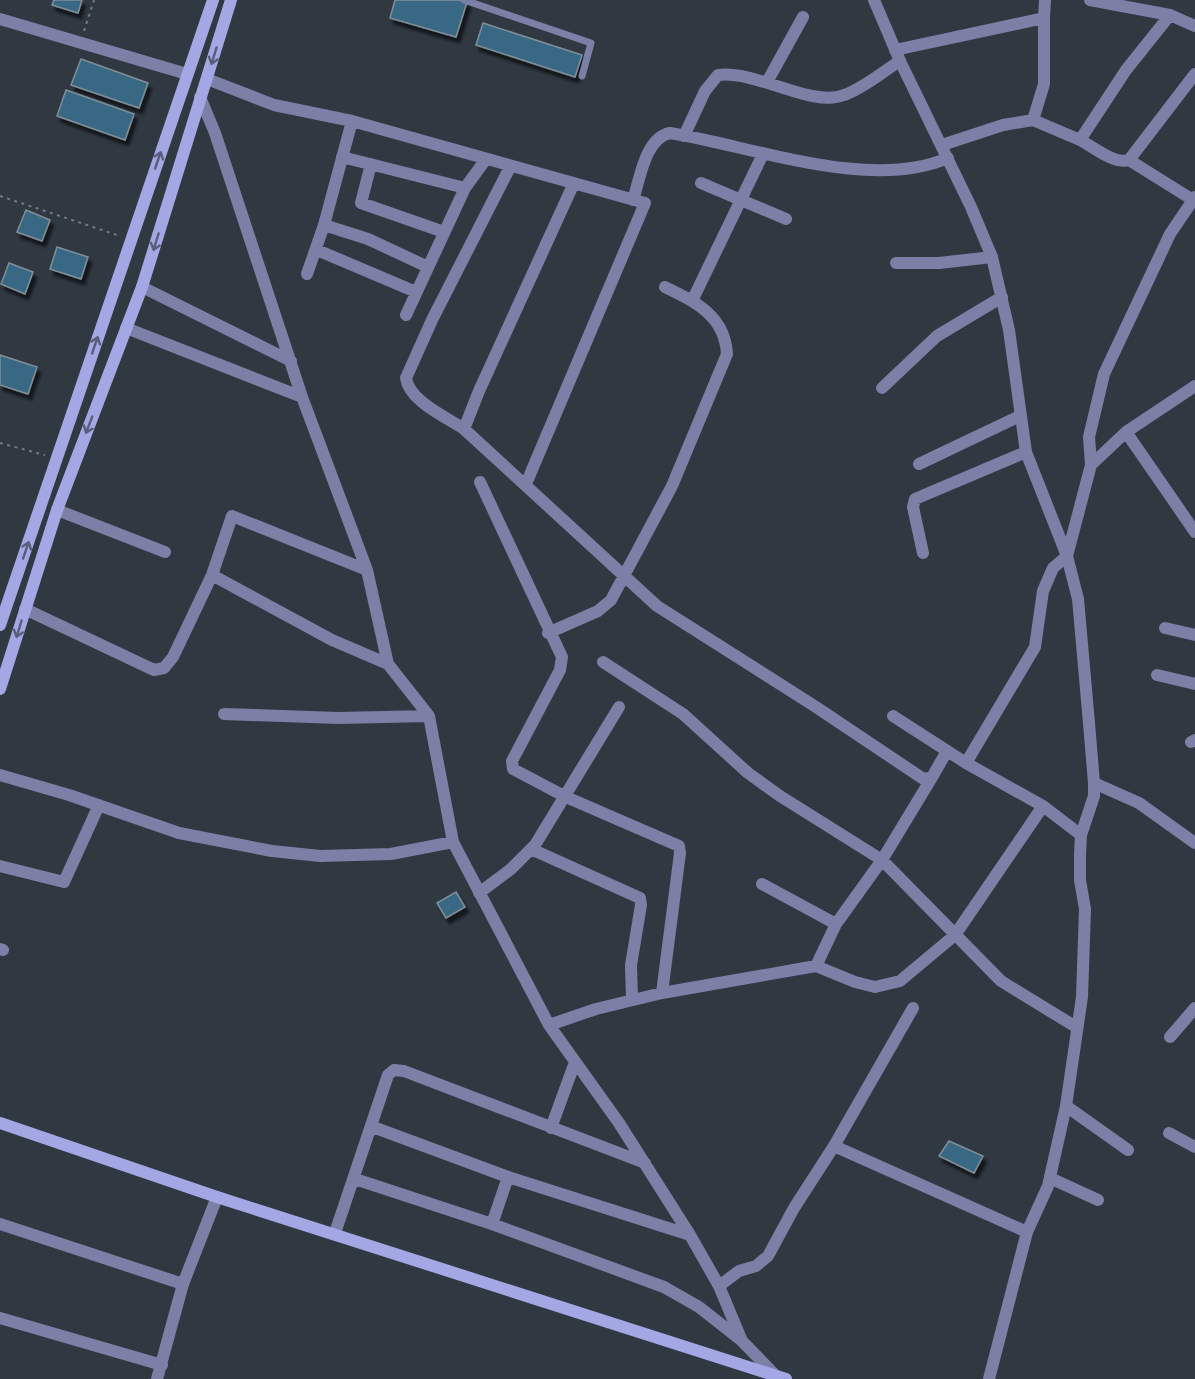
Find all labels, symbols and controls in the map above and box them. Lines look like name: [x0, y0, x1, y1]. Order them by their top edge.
one-way arrow: [208, 46, 219, 65]
one-way arrow: [153, 151, 164, 170]
one-way arrow: [149, 232, 160, 251]
one-way arrow: [90, 336, 101, 355]
one-way arrow: [83, 415, 94, 434]
one-way arrow: [21, 541, 32, 560]
one-way arrow: [12, 619, 23, 638]

